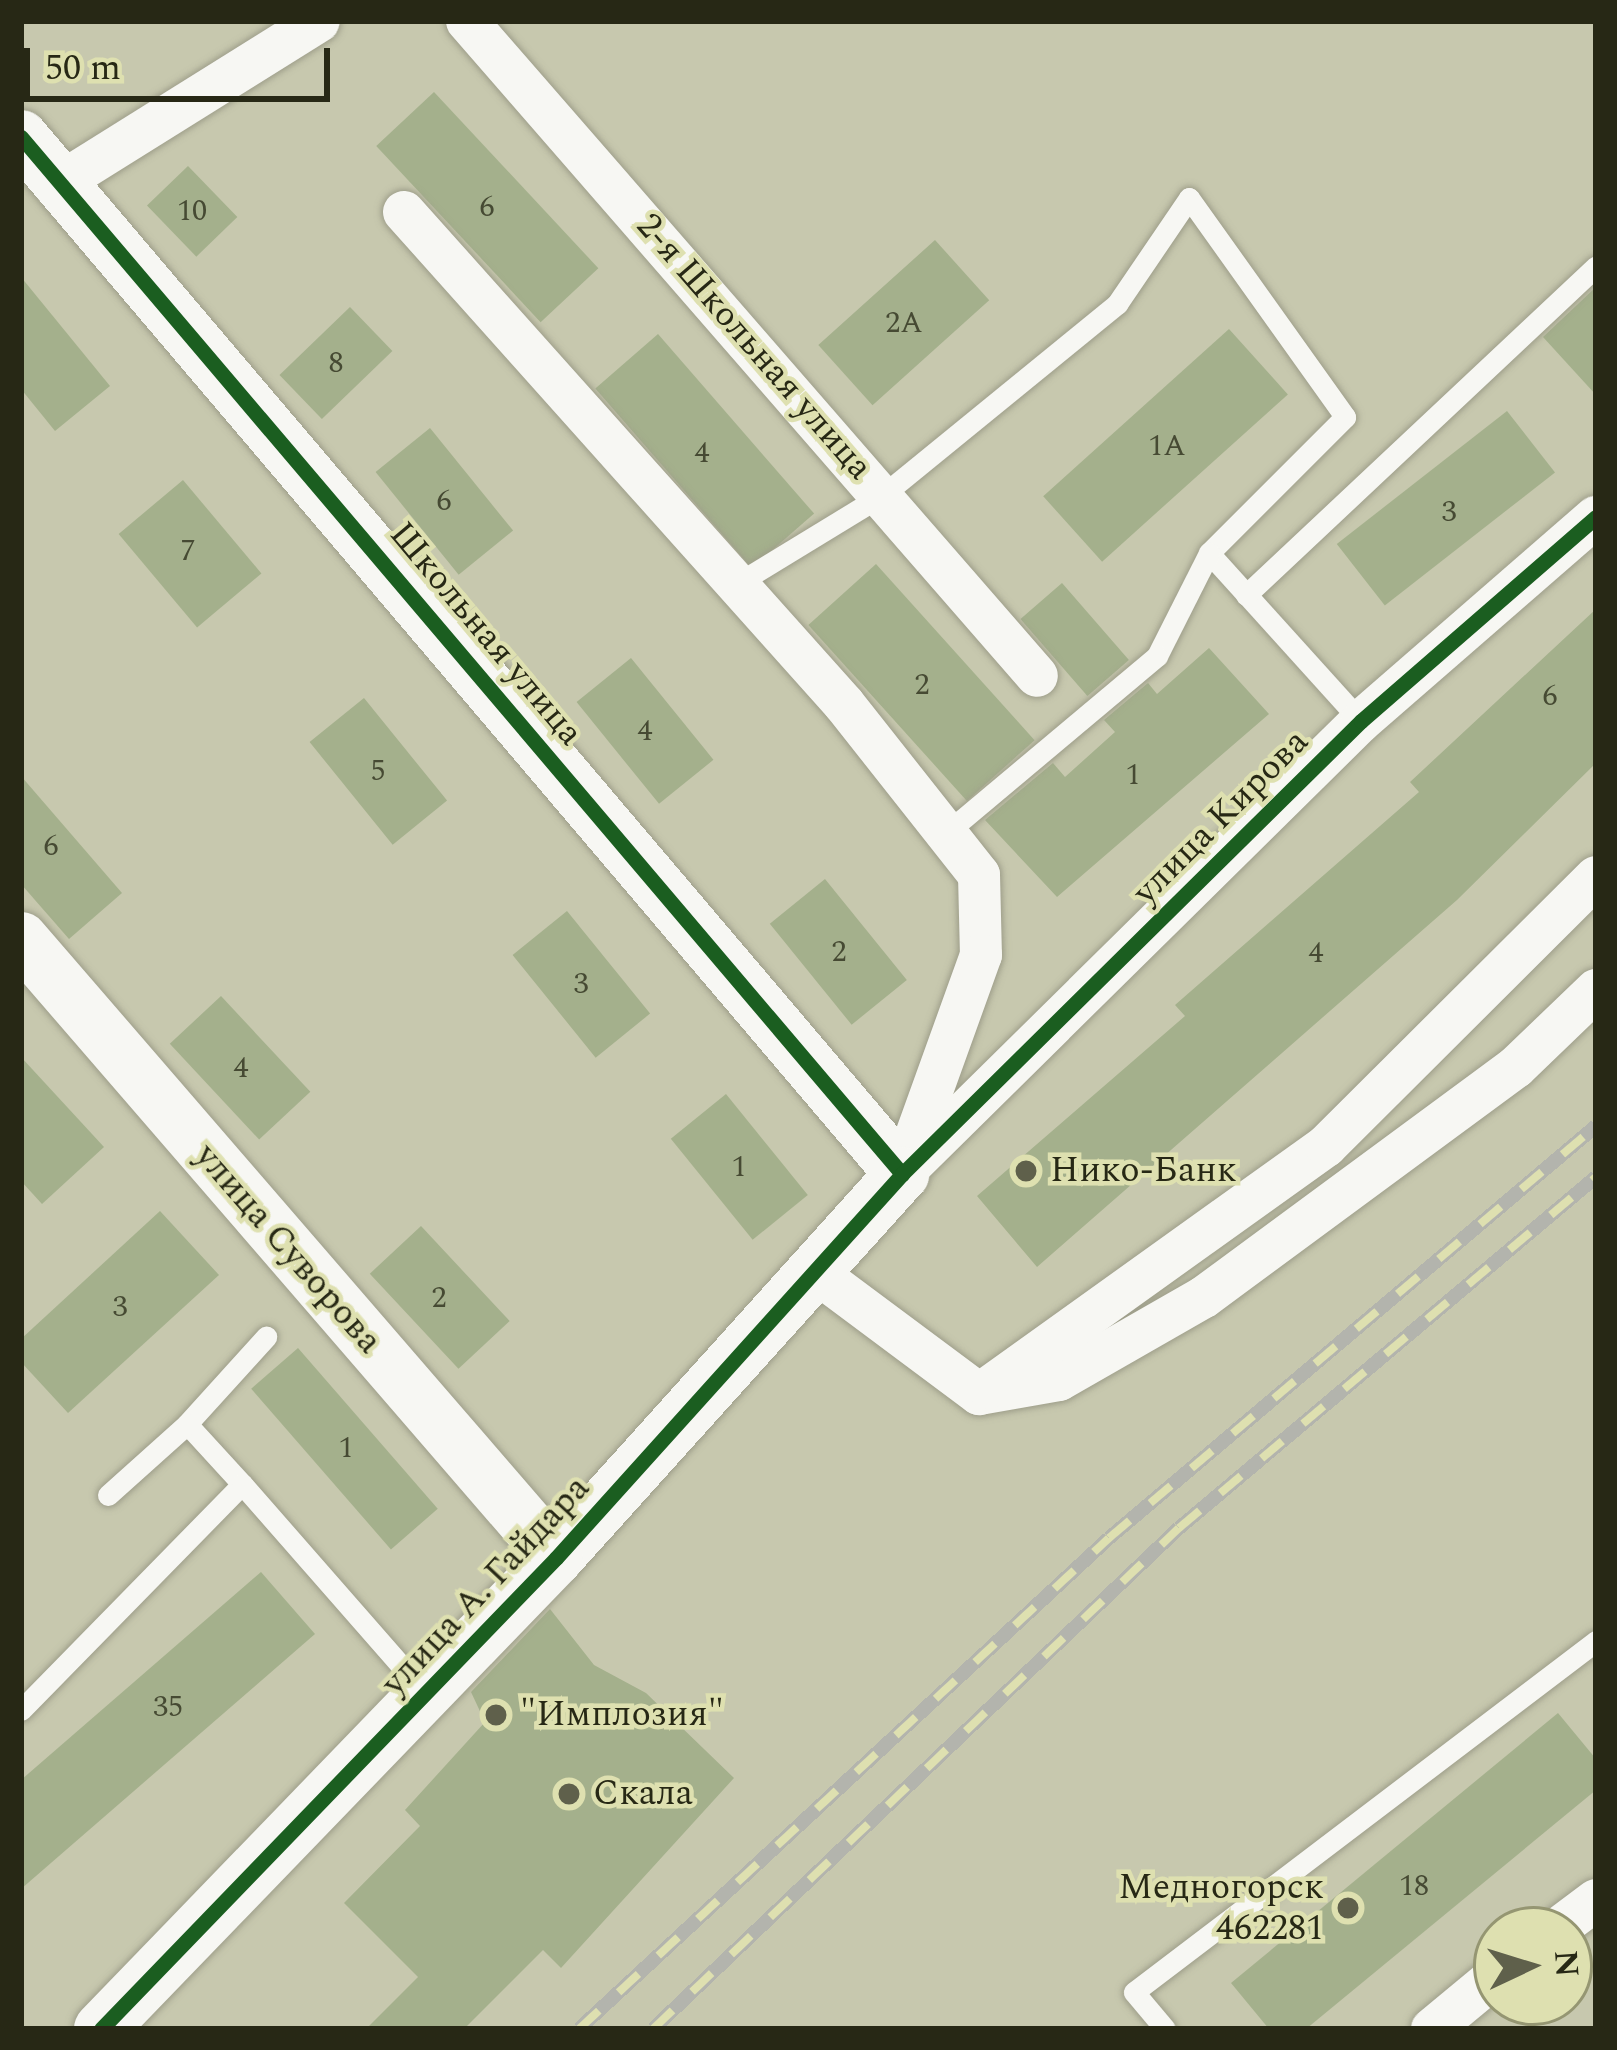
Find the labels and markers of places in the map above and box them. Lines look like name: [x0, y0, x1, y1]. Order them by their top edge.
place label: Нико-Банк: [1050, 1149, 1237, 1193]
marker: Нико-Банк: [1013, 1158, 1039, 1184]
place label: "Имплозия": [520, 1693, 724, 1737]
marker: "Имплозия": [483, 1702, 509, 1728]
place label: Скала: [593, 1772, 693, 1816]
marker: Скала: [556, 1781, 582, 1807]
place label: Медногорск 462281: [1118, 1865, 1324, 1950]
marker: Медногорск 462281: [1335, 1895, 1361, 1921]

